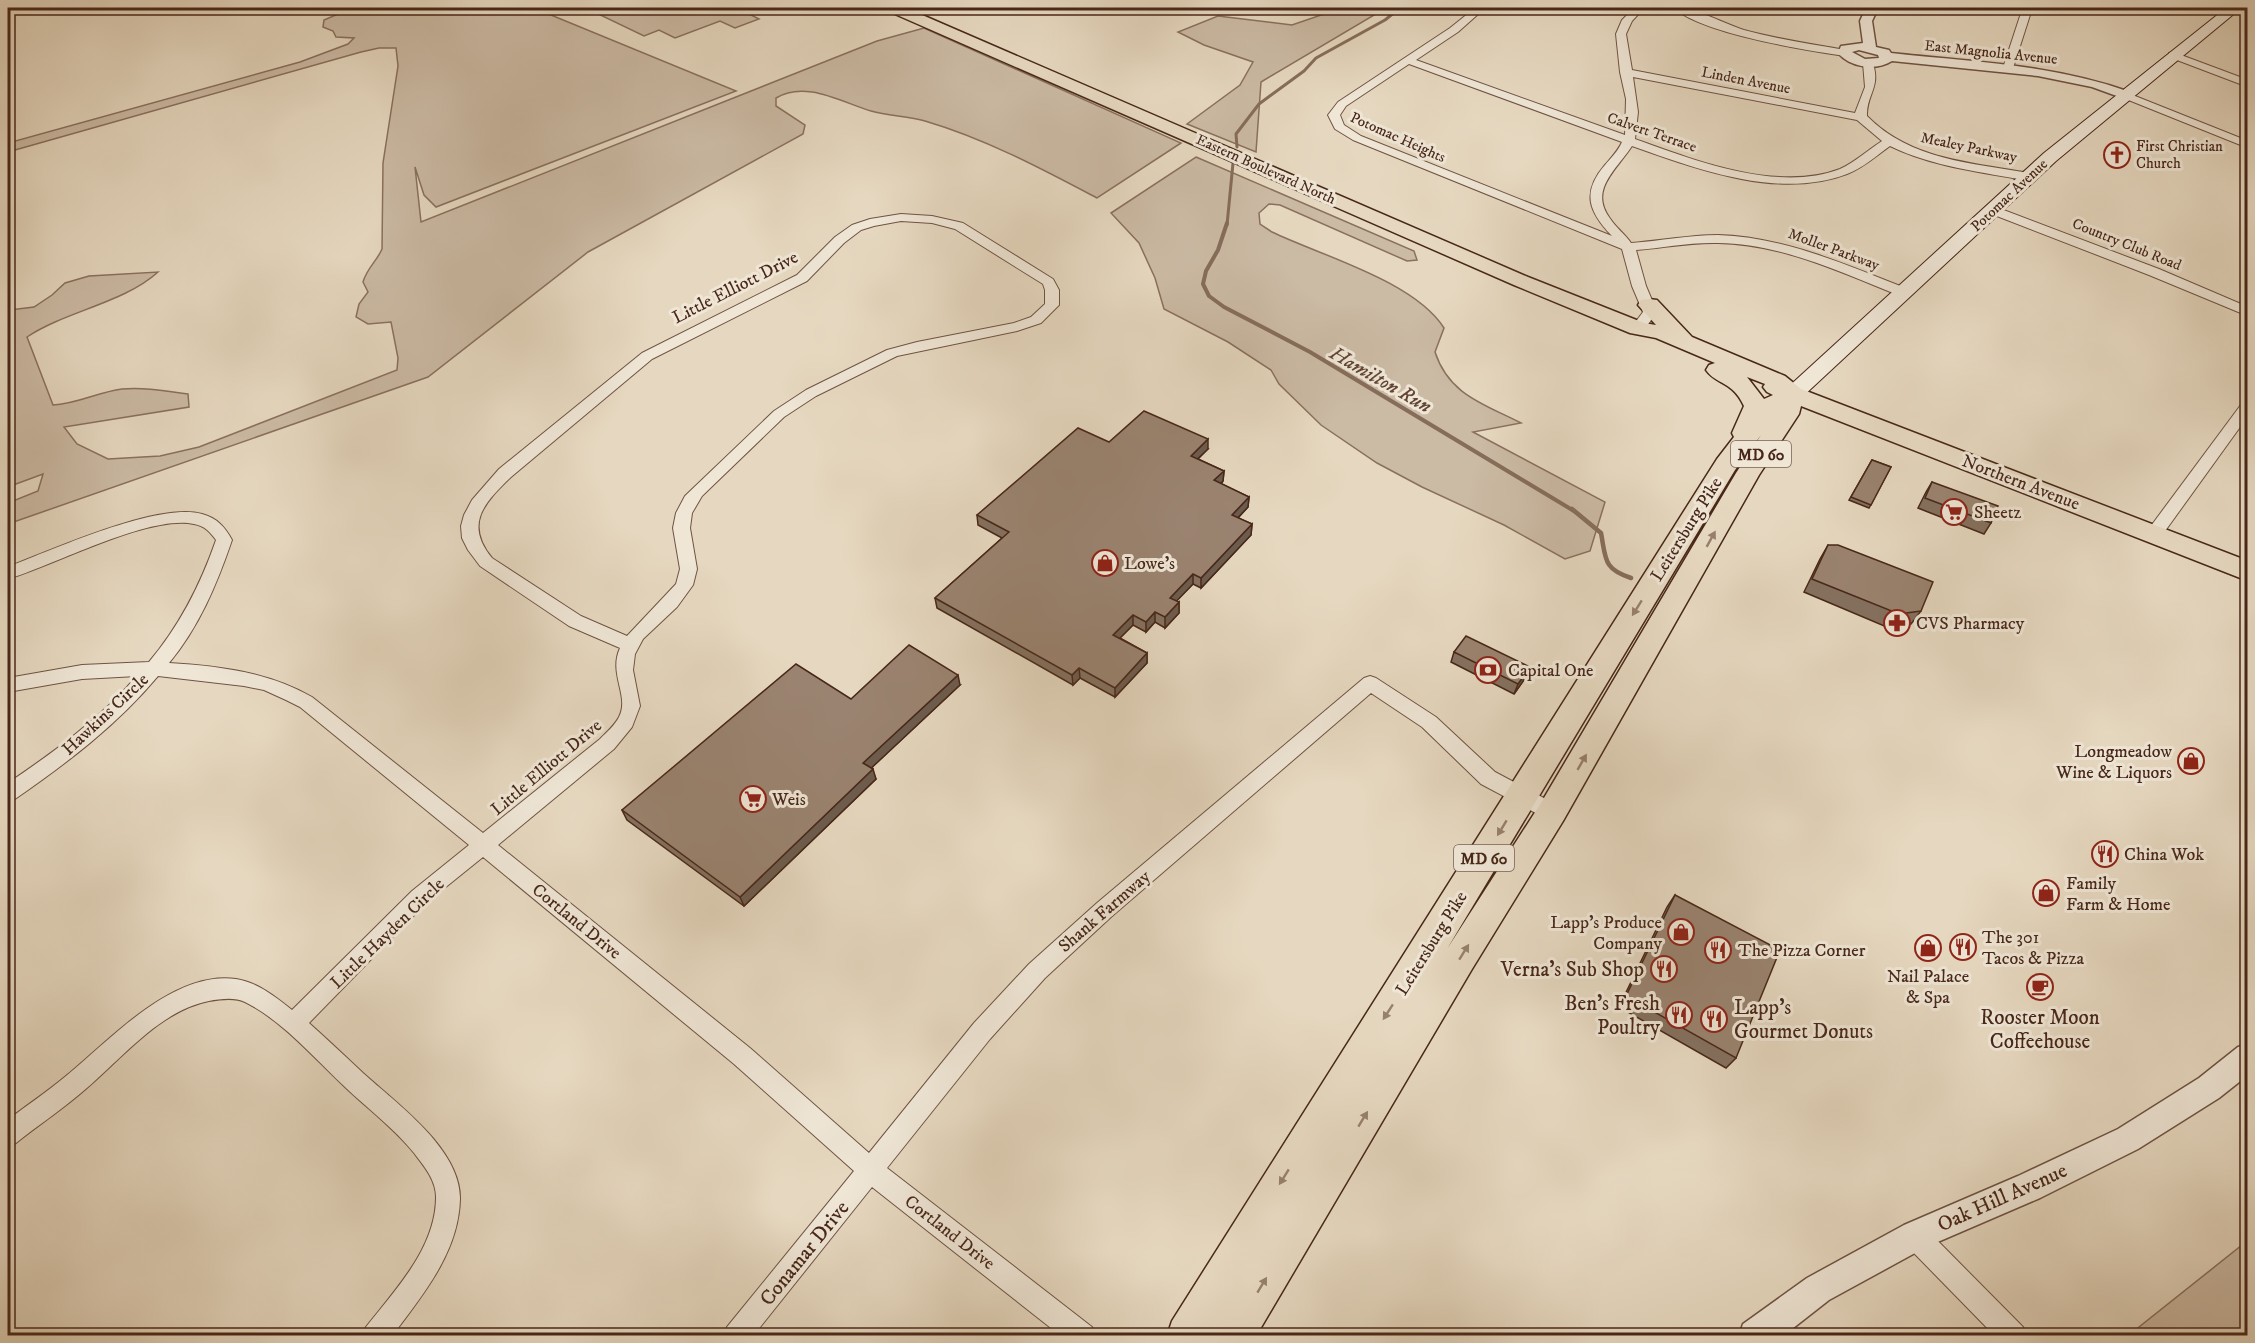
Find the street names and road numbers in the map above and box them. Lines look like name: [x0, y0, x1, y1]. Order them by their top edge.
street label: East Magnolia Avenue: [1924, 36, 2058, 69]
street label: Linden Avenue: [1700, 63, 1792, 98]
street label: Potomac Heights: [1347, 108, 1448, 167]
street label: Calvert Terrace: [1605, 108, 1699, 157]
street label: Mealey Parkway: [1919, 128, 2020, 167]
street label: Eastern Boulevard North: [1193, 130, 1339, 209]
street label: Potomac Avenue: [1967, 155, 2052, 236]
street label: Country Club Road: [2069, 214, 2185, 275]
street label: Moller Parkway: [1786, 224, 1883, 275]
street label: Little Elliott Drive: [669, 247, 802, 329]
road number: MD 60: [1731, 441, 1791, 467]
street label: Northern Avenue: [1959, 450, 2083, 515]
street label: Leitersburg Pike: [1646, 473, 1728, 586]
street label: Hawkins Circle: [58, 669, 154, 760]
street label: Little Elliott Drive: [487, 715, 607, 821]
road number: MD 60: [1454, 845, 1514, 871]
street label: Shank Farmway: [1054, 866, 1155, 958]
street label: Little Hayden Circle: [326, 874, 449, 994]
street label: Cortland Drive: [527, 879, 625, 964]
street label: Leitersburg Pike: [1391, 887, 1473, 1000]
street label: Oak Hill Avenue: [1933, 1158, 2072, 1238]
street label: Cortland Drive: [900, 1191, 999, 1275]
street label: Conamar Drive: [754, 1196, 855, 1311]

